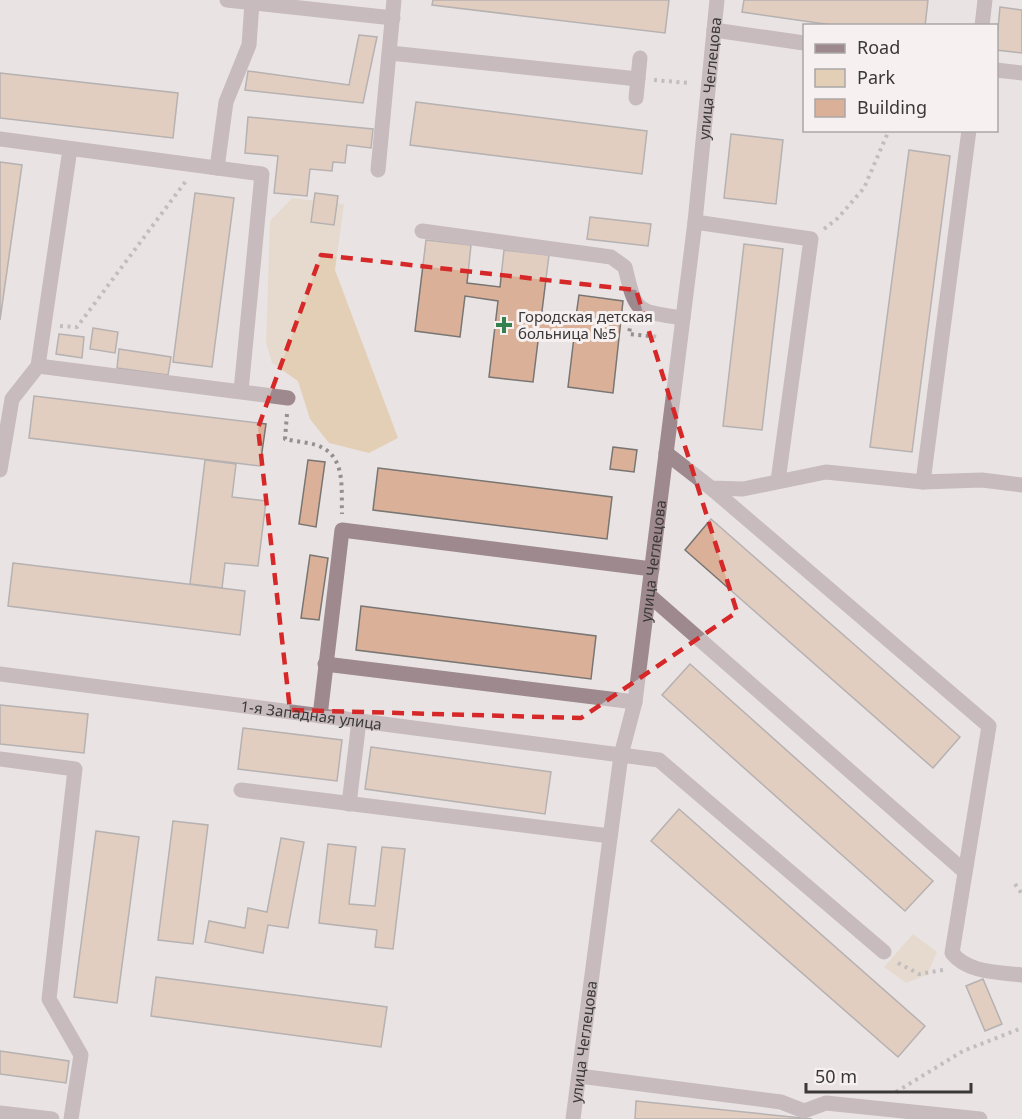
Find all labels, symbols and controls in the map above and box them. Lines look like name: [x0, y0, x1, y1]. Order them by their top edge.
street label: улица Чеглецова: [693, 16, 725, 141]
legend: [803, 24, 998, 132]
text: Road: [857, 35, 900, 59]
text: Park: [857, 65, 895, 89]
text: Building: [857, 95, 927, 119]
place label: Городская детская больница №5: [518, 306, 653, 343]
marker: Городская детская больница №5: [495, 316, 513, 334]
street label: улица Чеглецова: [635, 499, 670, 623]
street label: 1-я Западная улица: [240, 696, 383, 734]
street label: улица Чеглецова: [565, 979, 601, 1104]
scale bar: [806, 1056, 971, 1094]
text: 50 m: [815, 1064, 857, 1088]

